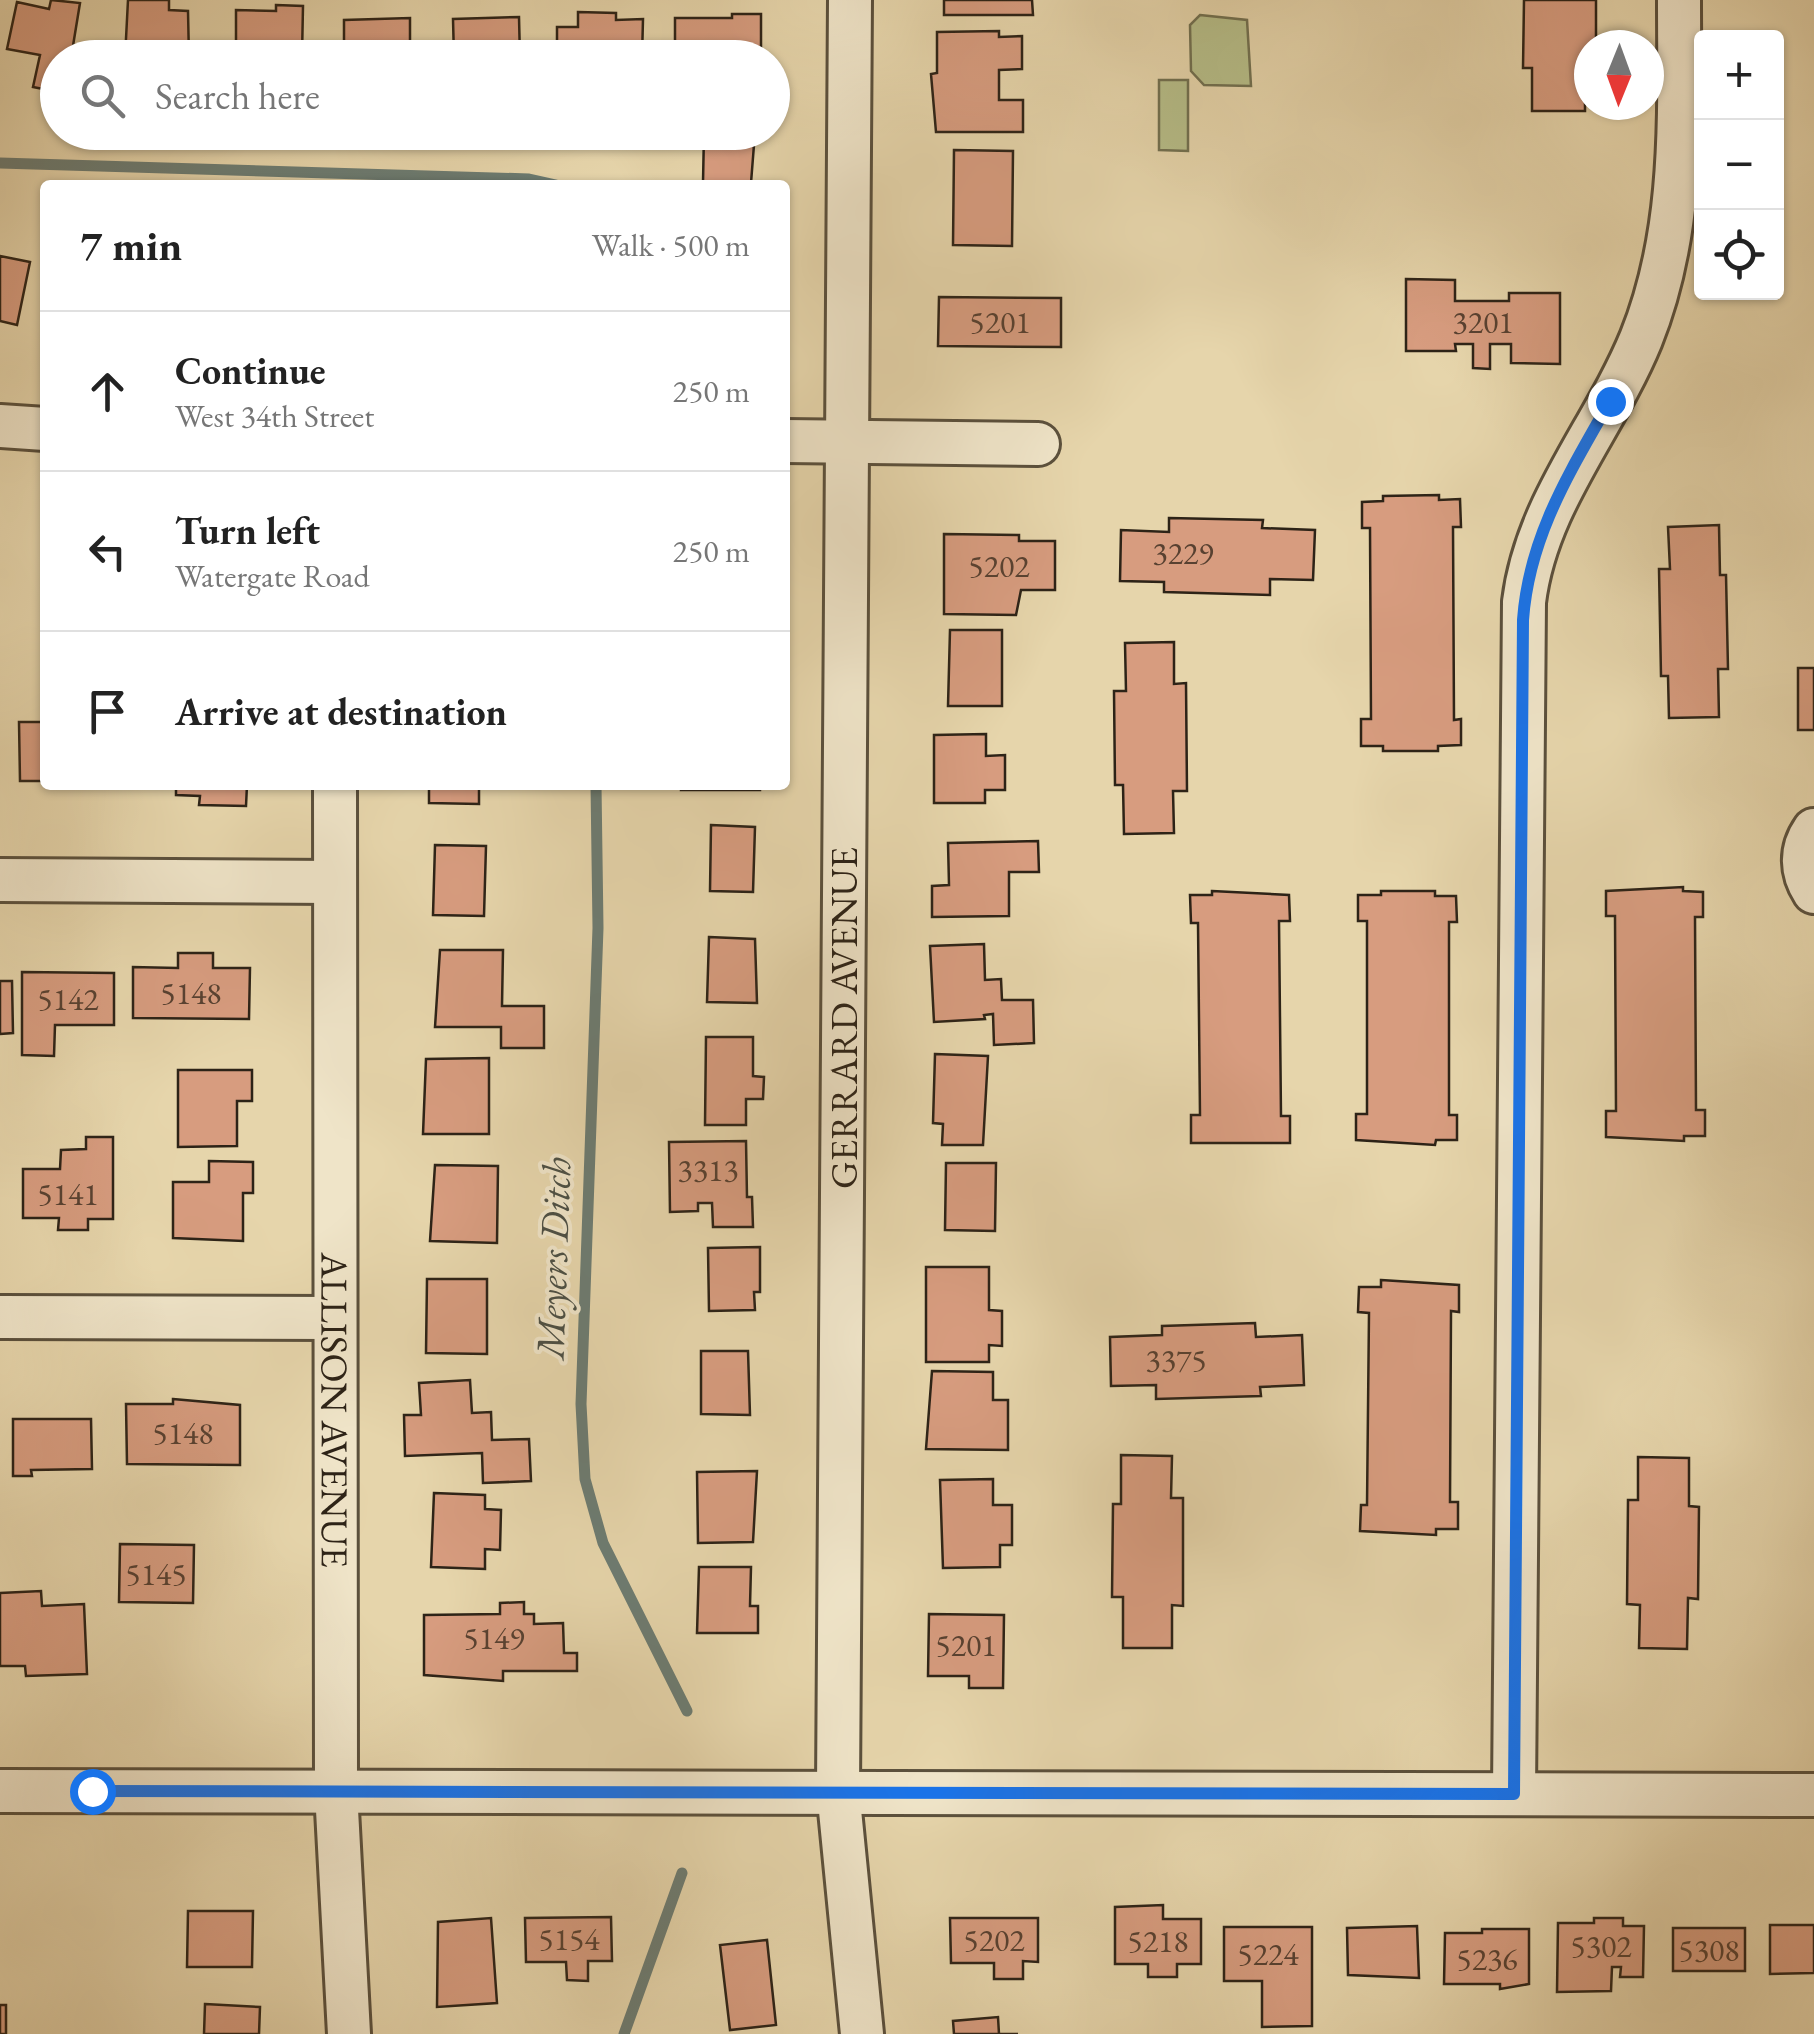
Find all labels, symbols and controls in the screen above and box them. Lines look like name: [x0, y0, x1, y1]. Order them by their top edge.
north arrow: [1574, 30, 1664, 120]
map controls: [1694, 30, 1784, 300]
button: +: [1694, 30, 1784, 120]
search box: [40, 40, 790, 150]
icon: search: [75, 68, 130, 123]
text: Search here: [155, 71, 320, 120]
button: −: [1694, 120, 1784, 210]
button: locate: [1694, 210, 1784, 300]
text: 7 min: [80, 218, 182, 273]
text: Walk · 500 m: [592, 224, 750, 266]
house number: 5201: [969, 301, 1031, 343]
house number: 3201: [1452, 301, 1514, 343]
text: Continue: [175, 346, 326, 395]
icon: ahead: [80, 364, 135, 419]
text: 250 m: [673, 370, 750, 412]
route end: [1588, 379, 1634, 425]
text: West 34th Street: [175, 395, 374, 437]
text: Turn left: [175, 506, 320, 555]
icon: left: [80, 524, 135, 579]
text: 250 m: [673, 530, 750, 572]
house number: 3229: [1152, 532, 1214, 574]
house number: 5202: [968, 545, 1030, 587]
text: Watergate Road: [175, 555, 370, 597]
icon: arrive: [80, 684, 135, 739]
text: Arrive at destination: [175, 687, 507, 736]
street label: GERRARD AVENUE: [819, 847, 868, 1189]
house number: 5148: [160, 972, 222, 1014]
house number: 5142: [37, 978, 99, 1020]
house number: 3313: [677, 1149, 739, 1191]
water label: Meyers Ditch: [523, 1156, 583, 1362]
house number: 5141: [37, 1173, 99, 1215]
street label: ALLISON AVENUE: [311, 1251, 360, 1568]
house number: 3375: [1145, 1339, 1207, 1381]
house number: 5148: [152, 1412, 214, 1454]
house number: 5145: [125, 1553, 187, 1595]
house number: 5149: [463, 1617, 525, 1659]
house number: 5201: [935, 1624, 997, 1666]
route start: [70, 1769, 116, 1815]
house number: 5154: [538, 1918, 600, 1960]
house number: 5202: [963, 1919, 1025, 1961]
house number: 5218: [1127, 1920, 1189, 1962]
house number: 5302: [1570, 1925, 1632, 1967]
house number: 5308: [1678, 1929, 1740, 1971]
house number: 5224: [1237, 1933, 1299, 1975]
house number: 5236: [1456, 1938, 1518, 1980]

